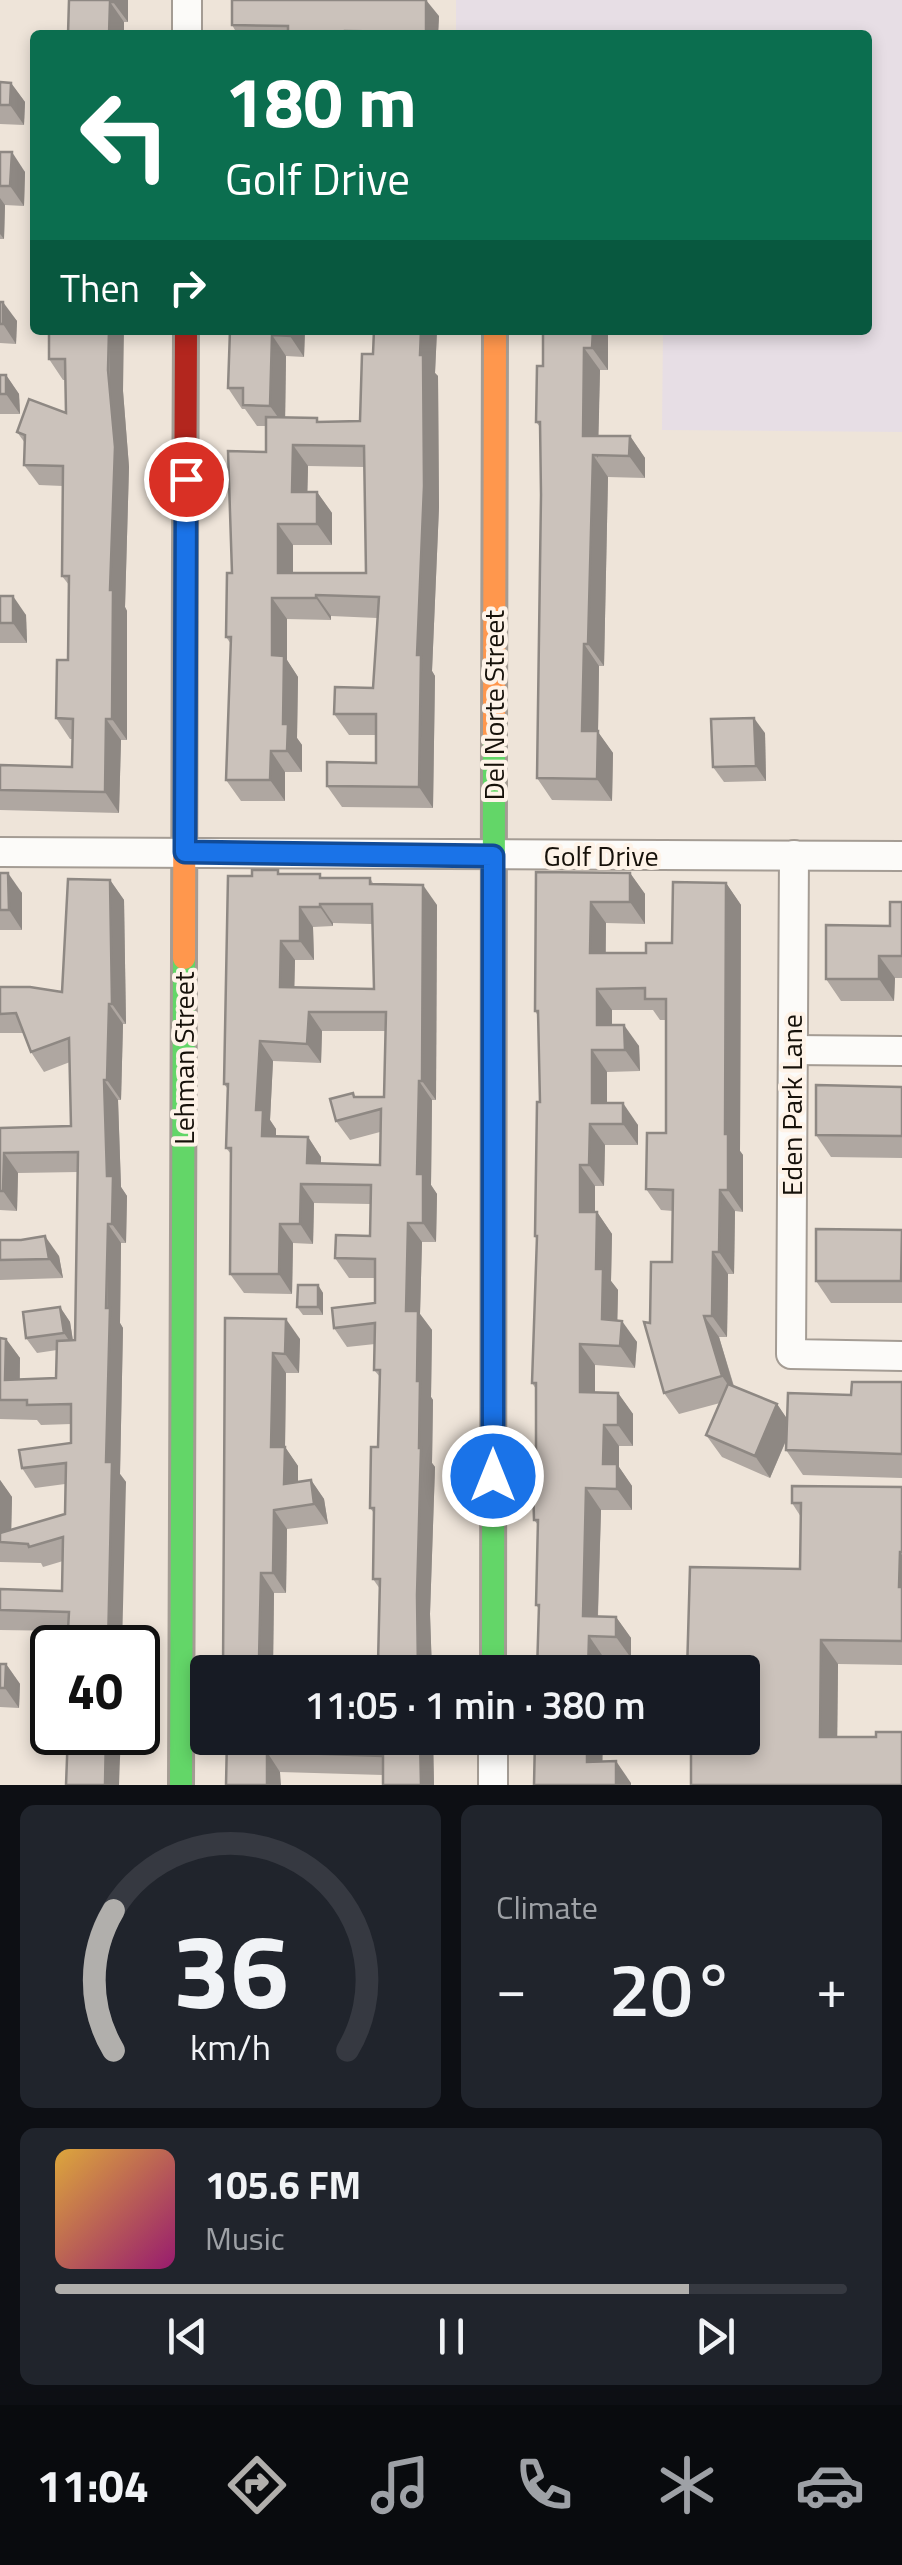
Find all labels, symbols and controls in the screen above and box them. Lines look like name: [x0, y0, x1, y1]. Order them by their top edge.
text: 180 m: [225, 48, 417, 154]
icon: left: [60, 70, 190, 200]
text: Golf Drive: [225, 144, 410, 212]
text: Then: [60, 259, 140, 317]
icon: right: [160, 260, 215, 315]
pin: [144, 437, 229, 522]
icon: arrive: [159, 452, 214, 507]
street label: Del Norte Street: [472, 610, 515, 800]
street label: Golf Drive: [543, 834, 659, 877]
street label: Lehman Street: [162, 971, 205, 1145]
street label: Eden Park Lane: [770, 1014, 813, 1196]
position arrow: [441, 1424, 545, 1528]
speed limit sign: 40: [30, 1625, 160, 1755]
text: 11:05 · 1 min · 380 m: [304, 1676, 646, 1734]
text: Climate: [496, 1883, 598, 1931]
text: 36: [172, 1890, 289, 2048]
text: 20°: [608, 1931, 735, 2045]
text: −: [496, 1946, 527, 2029]
text: +: [816, 1946, 847, 2029]
text: km/h: [190, 2019, 271, 2074]
text: 105.6 FM: [205, 2156, 361, 2214]
text: Music: [205, 2214, 285, 2262]
icon: previous: [160, 2309, 215, 2364]
icon: pause: [424, 2309, 479, 2364]
icon: next: [688, 2309, 743, 2364]
icon: directions: [222, 2450, 292, 2520]
icon: music: [365, 2450, 435, 2520]
icon: phone: [509, 2450, 579, 2520]
icon: climate: [652, 2450, 722, 2520]
icon: car: [795, 2450, 865, 2520]
text: 11:04: [37, 2451, 149, 2519]

